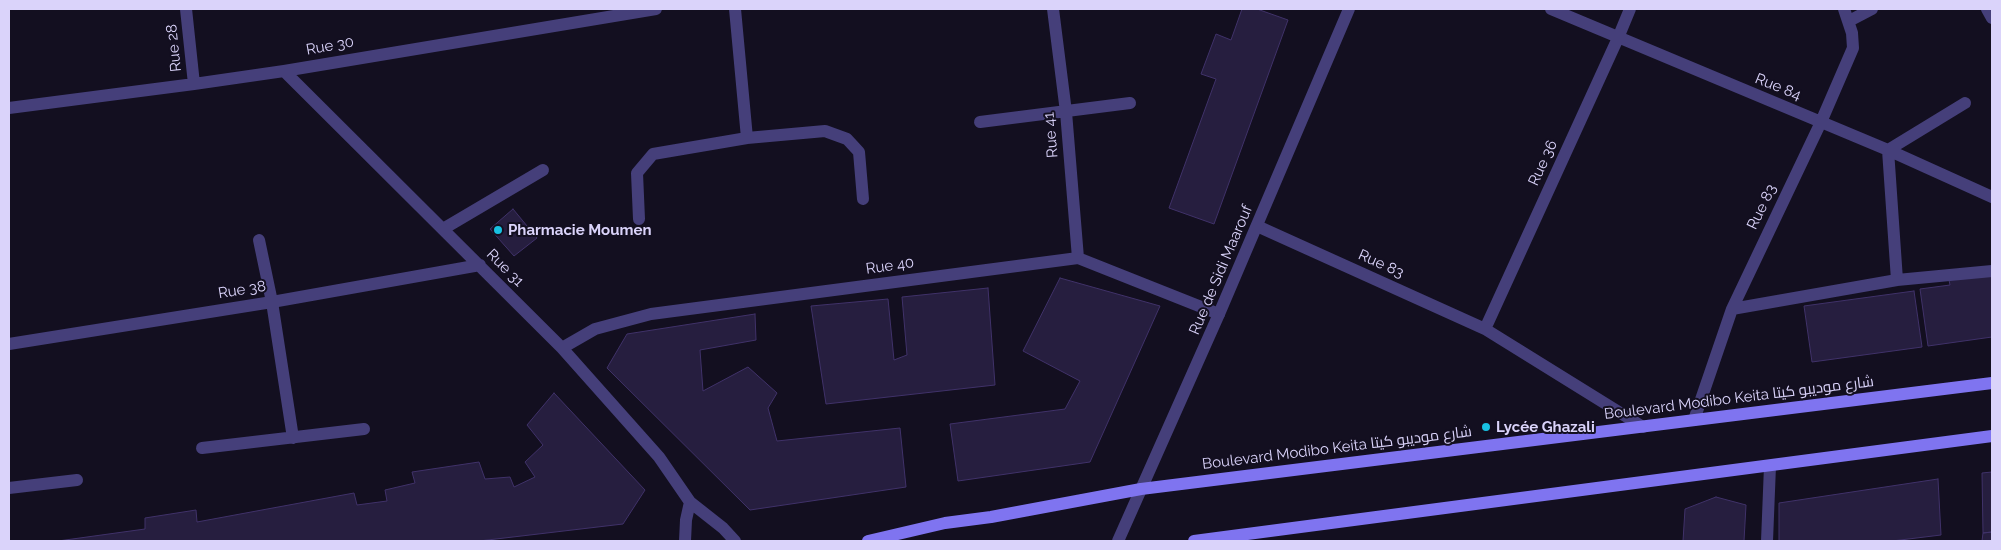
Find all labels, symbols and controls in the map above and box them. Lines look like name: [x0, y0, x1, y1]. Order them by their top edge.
street label: Rue 28: [163, 23, 185, 73]
street label: Rue 30: [305, 33, 355, 59]
street label: Rue 84: [1752, 70, 1804, 104]
street label: Rue 41: [1040, 111, 1062, 159]
street label: Rue 36: [1525, 137, 1561, 189]
street label: Rue 83: [1743, 181, 1781, 233]
street label: Rue de Sidi Maarouf: [1186, 202, 1256, 338]
place label: Pharmacie Moumen: [508, 221, 651, 239]
marker: Pharmacie Moumen: [492, 224, 504, 236]
street label: Rue 31: [482, 245, 528, 291]
street label: Rue 83: [1355, 246, 1407, 282]
street label: Rue 40: [865, 254, 915, 278]
street label: Rue 38: [217, 277, 267, 303]
street label: Boulevard Modibo Keita شارع موديبو كيتا: [1603, 373, 1875, 423]
place label: Lycée Ghazali: [1496, 418, 1595, 436]
marker: Lycée Ghazali: [1480, 421, 1492, 433]
street label: Boulevard Modibo Keita شارع موديبو كيتا: [1201, 423, 1473, 473]

